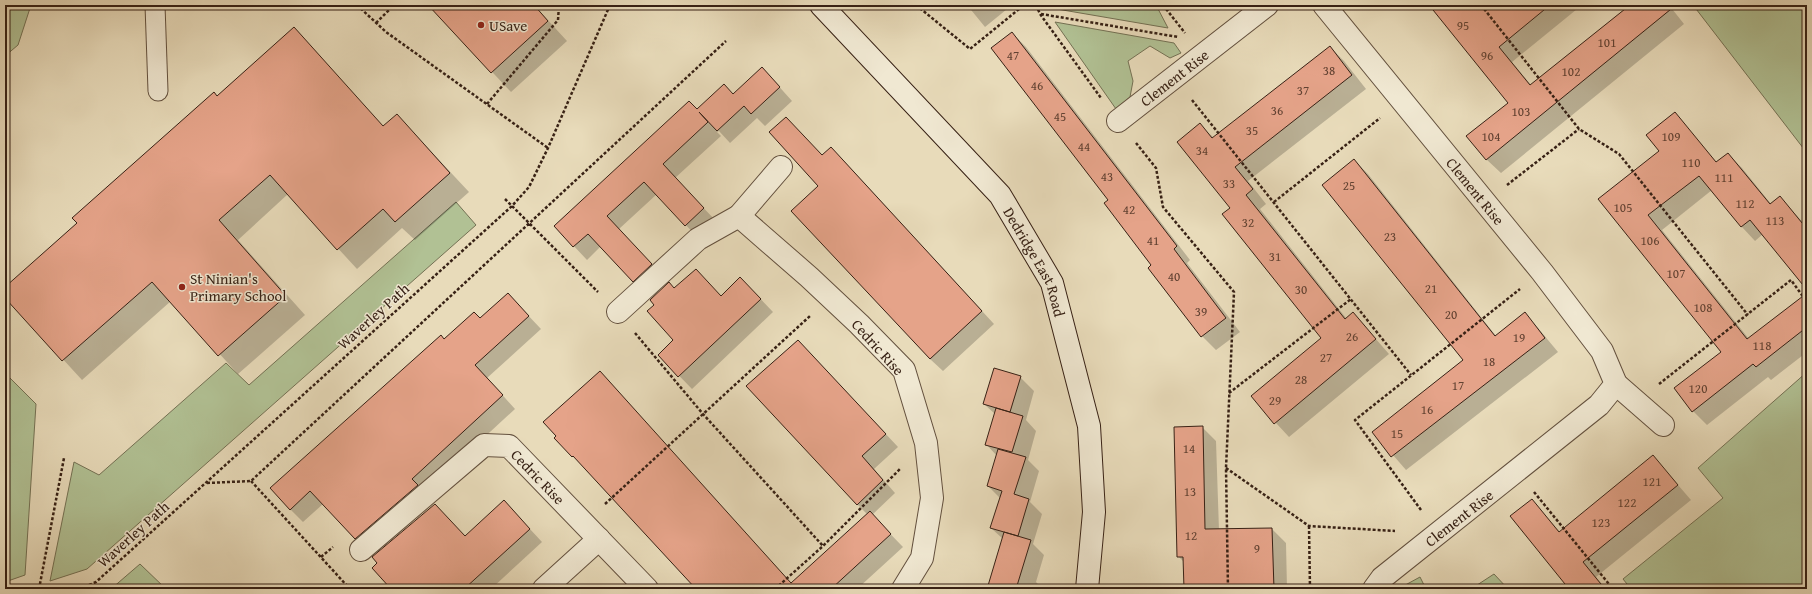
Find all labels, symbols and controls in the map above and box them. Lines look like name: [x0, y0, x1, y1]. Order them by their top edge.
place label: USave: [489, 15, 527, 36]
house number: 95: [1457, 16, 1469, 35]
marker: USave: [476, 20, 486, 30]
house number: 101: [1598, 33, 1616, 52]
street label: Clement Rise: [1135, 44, 1213, 111]
house number: 47: [1007, 46, 1019, 65]
house number: 96: [1481, 46, 1493, 65]
house number: 38: [1323, 61, 1335, 80]
house number: 102: [1562, 62, 1580, 81]
house number: 46: [1031, 76, 1043, 95]
house number: 37: [1297, 81, 1309, 100]
house number: 36: [1271, 101, 1283, 120]
house number: 103: [1512, 102, 1530, 121]
house number: 45: [1054, 107, 1066, 126]
house number: 35: [1246, 121, 1258, 140]
house number: 104: [1482, 127, 1500, 146]
house number: 109: [1662, 127, 1680, 146]
house number: 44: [1078, 137, 1090, 156]
house number: 34: [1196, 141, 1208, 160]
street label: Clement Rise: [1442, 153, 1510, 229]
house number: 110: [1682, 153, 1700, 172]
house number: 43: [1101, 167, 1113, 186]
house number: 111: [1715, 168, 1733, 187]
house number: 33: [1223, 174, 1235, 193]
house number: 25: [1343, 176, 1355, 195]
house number: 112: [1736, 194, 1754, 213]
house number: 105: [1614, 198, 1632, 217]
house number: 42: [1123, 200, 1135, 219]
street label: Dedridge East Road: [999, 203, 1071, 319]
house number: 113: [1766, 211, 1784, 230]
house number: 32: [1242, 213, 1254, 232]
house number: 23: [1384, 227, 1396, 246]
house number: 41: [1147, 231, 1159, 250]
house number: 106: [1641, 231, 1659, 250]
house number: 31: [1269, 247, 1281, 266]
house number: 107: [1667, 264, 1685, 283]
house number: 40: [1168, 267, 1180, 286]
place label: St Ninian's Primary School: [190, 268, 286, 306]
street label: Waverley Path: [332, 278, 414, 354]
house number: 21: [1425, 279, 1437, 298]
house number: 30: [1295, 280, 1307, 299]
marker: St Ninian's Primary School: [177, 282, 187, 292]
house number: 108: [1694, 298, 1712, 317]
house number: 39: [1195, 302, 1207, 321]
house number: 20: [1445, 305, 1457, 324]
street label: Cedric Rise: [847, 314, 909, 380]
house number: 26: [1346, 327, 1358, 346]
house number: 19: [1513, 328, 1525, 347]
house number: 118: [1753, 336, 1771, 355]
house number: 27: [1320, 348, 1332, 367]
house number: 18: [1483, 352, 1495, 371]
house number: 28: [1295, 370, 1307, 389]
house number: 17: [1452, 376, 1464, 395]
house number: 120: [1689, 379, 1707, 398]
house number: 29: [1269, 391, 1281, 410]
house number: 16: [1421, 400, 1433, 419]
house number: 15: [1391, 424, 1403, 443]
house number: 14: [1183, 439, 1195, 458]
street label: Cedric Rise: [507, 444, 570, 509]
house number: 121: [1643, 472, 1661, 491]
house number: 13: [1184, 482, 1196, 501]
street label: Clement Rise: [1420, 485, 1498, 551]
house number: 122: [1618, 493, 1636, 512]
street label: Waverley Path: [92, 496, 174, 572]
house number: 123: [1592, 513, 1610, 532]
house number: 12: [1185, 526, 1197, 545]
house number: 9: [1254, 539, 1260, 558]

